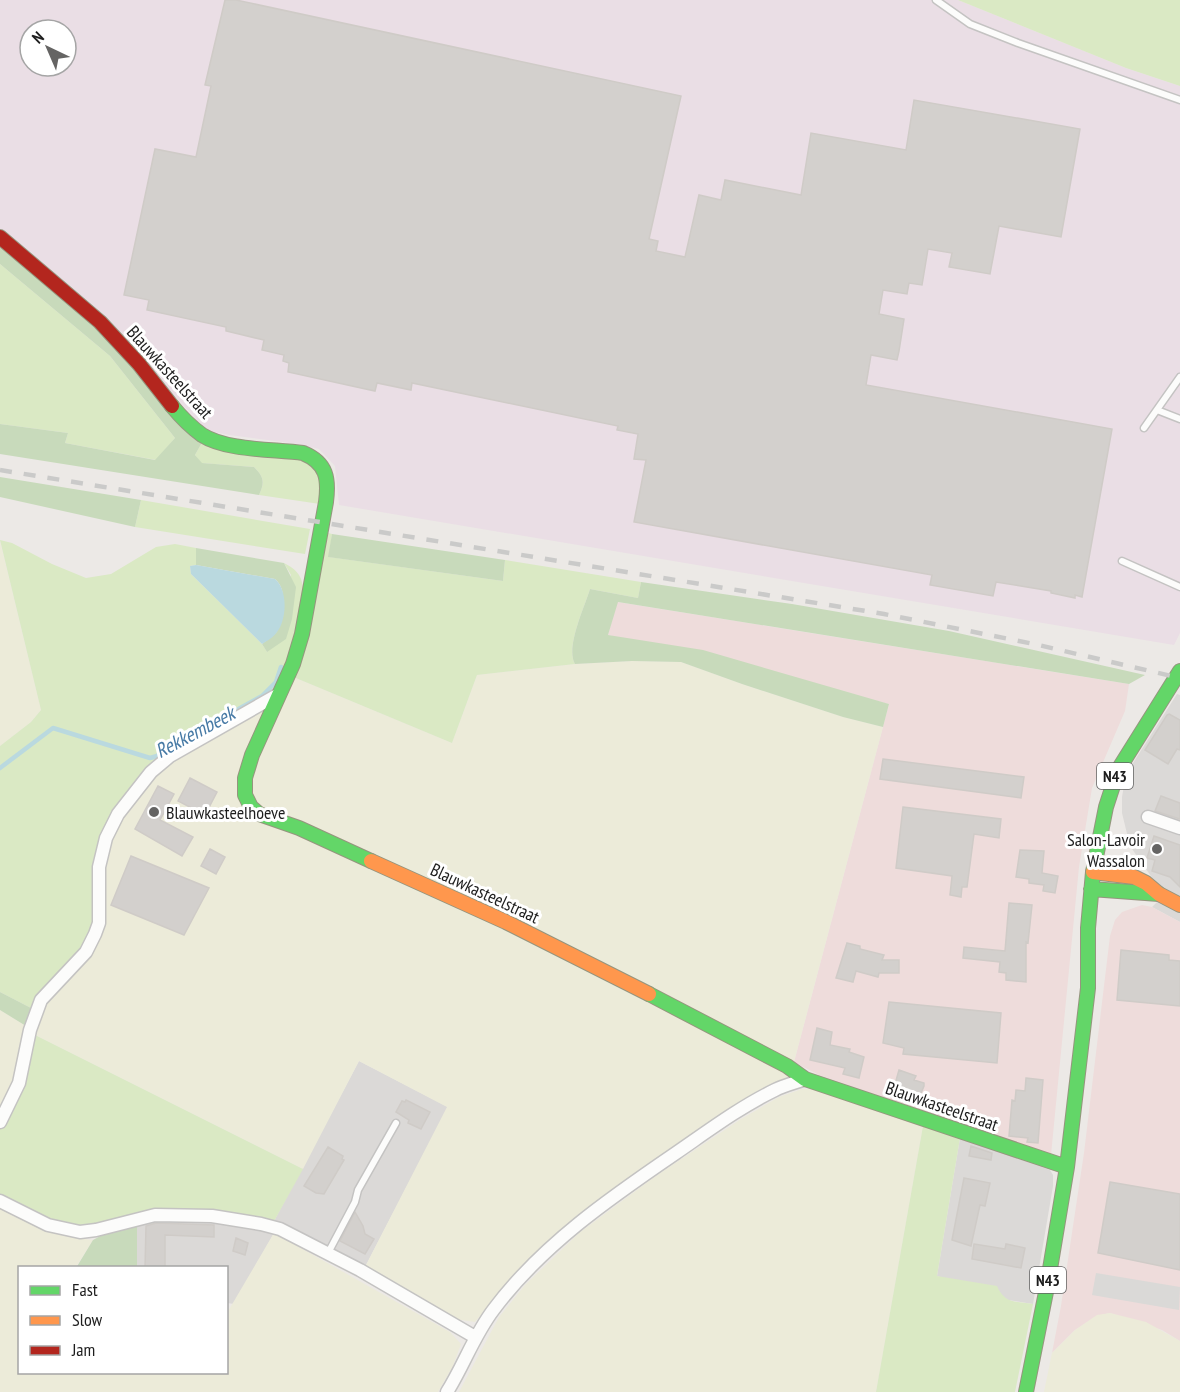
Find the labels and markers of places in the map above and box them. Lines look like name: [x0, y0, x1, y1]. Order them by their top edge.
place label: Blauwkasteelhoeve: [166, 801, 286, 824]
marker: Blauwkasteelhoeve: [147, 805, 161, 819]
place label: Salon-Lavoir Wassalon: [1067, 828, 1145, 872]
marker: Salon-Lavoir Wassalon: [1150, 842, 1164, 856]

